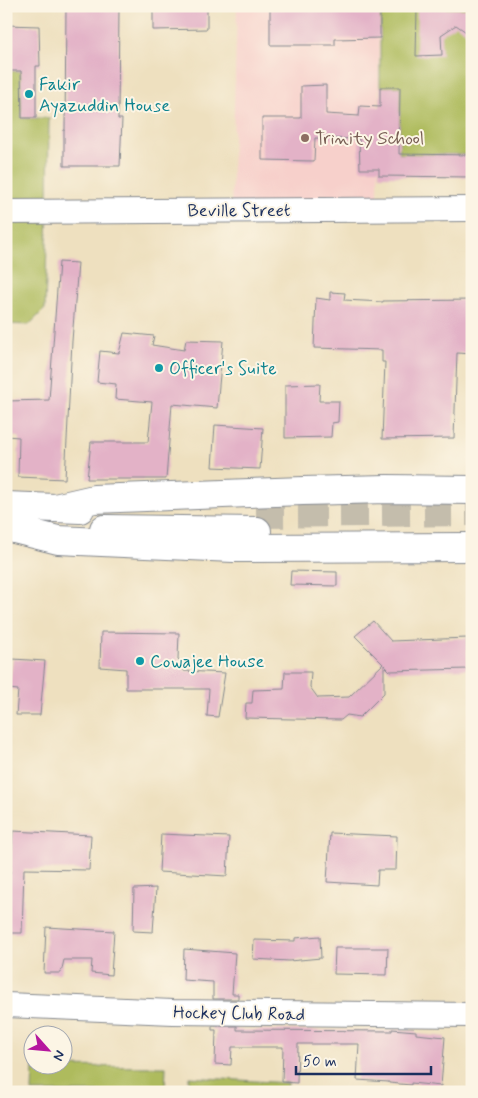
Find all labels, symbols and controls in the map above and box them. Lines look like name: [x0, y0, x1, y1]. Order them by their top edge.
place label: Fakir Ayazuddin House: [39, 73, 170, 118]
marker: Fakir Ayazuddin House: [23, 88, 35, 100]
place label: Trinity School: [315, 127, 424, 151]
marker: Trinity School: [299, 132, 311, 144]
street label: Beville Street: [187, 199, 291, 223]
place label: Officer's Suite: [169, 357, 277, 381]
marker: Officer's Suite: [153, 362, 165, 374]
place label: Cowajee House: [150, 650, 264, 674]
marker: Cowajee House: [134, 655, 146, 667]
street label: Hockey Club Road: [173, 1001, 305, 1027]
north arrow: [22, 1026, 72, 1076]
scale bar: [296, 1043, 430, 1075]
text: N: [49, 1047, 69, 1064]
text: 50 m: [303, 1052, 337, 1072]

